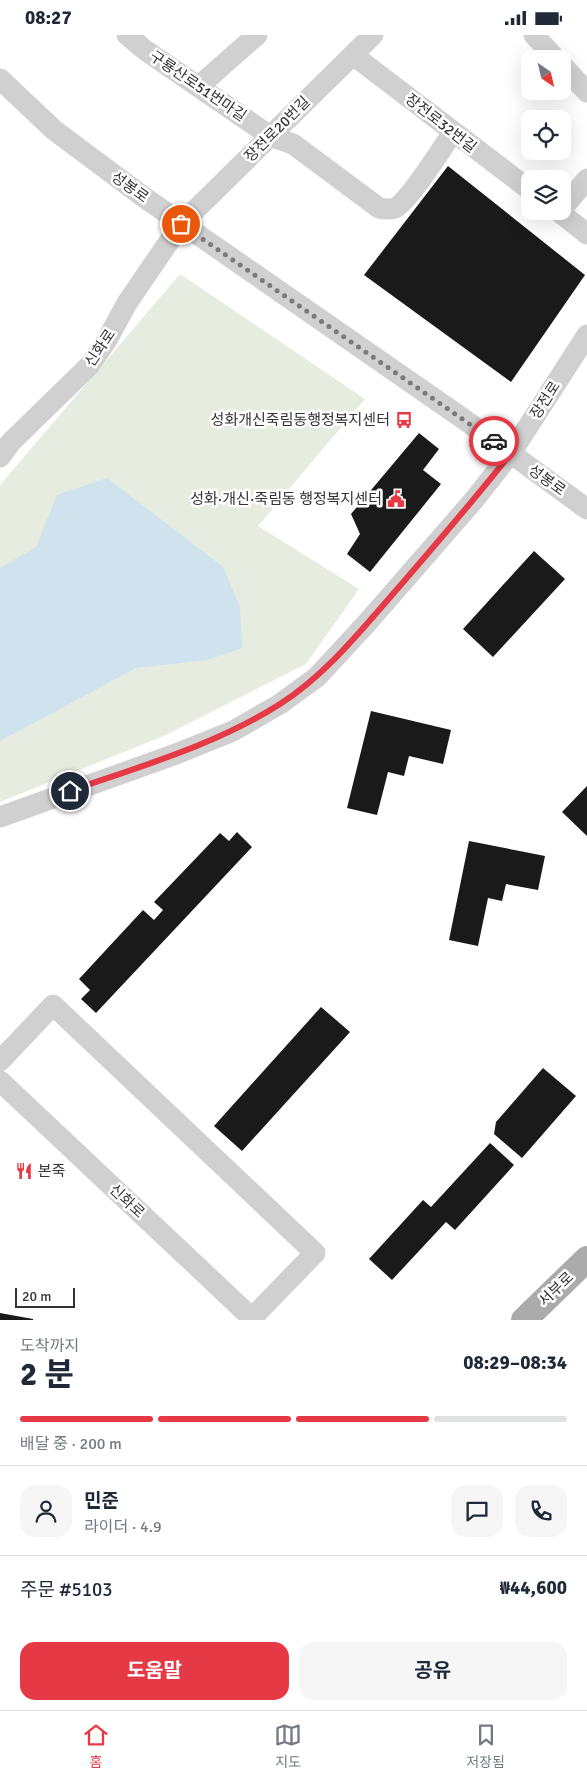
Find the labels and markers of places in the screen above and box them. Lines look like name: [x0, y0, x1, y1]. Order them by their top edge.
pin: [160, 203, 202, 245]
bus stop icon: 성화개신죽림동행정복지센터: [394, 410, 414, 430]
place label: 성화개신죽림동행정복지센터: [211, 411, 390, 429]
public building icon: 성화·개신·죽림동 행정복지센터: [386, 489, 406, 509]
place label: 성화·개신·죽림동 행정복지센터: [190, 490, 382, 508]
pin: [49, 770, 91, 812]
restaurant icon: 본죽: [14, 1161, 34, 1181]
place label: 본죽: [38, 1162, 66, 1180]

